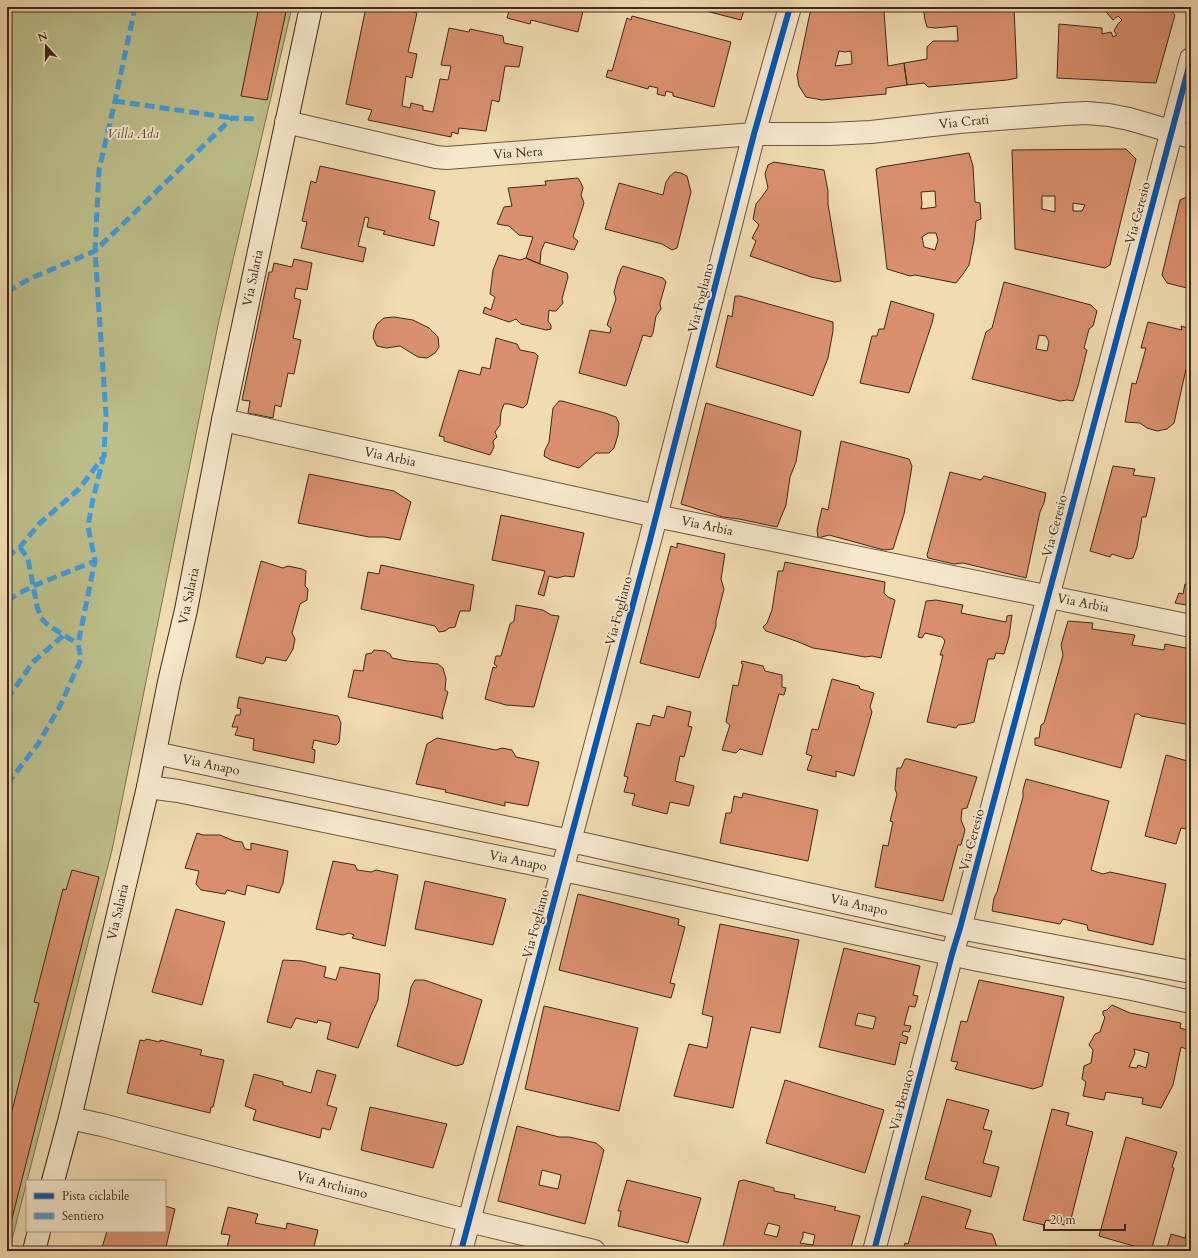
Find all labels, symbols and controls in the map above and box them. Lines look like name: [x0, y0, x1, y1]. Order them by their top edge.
north arrow: [26, 26, 66, 66]
text: N: [35, 28, 50, 46]
street label: Via Crati: [938, 110, 990, 134]
park label: Villa Ada: [107, 125, 159, 143]
street label: Via Nera: [493, 142, 544, 164]
street label: Via Ceresio: [1121, 180, 1155, 246]
street label: Via Salaria: [238, 248, 268, 308]
street label: Via Fogliano: [684, 261, 718, 335]
street label: Via Arbia: [362, 443, 418, 471]
street label: Via Ceresio: [1038, 493, 1072, 559]
street label: Via Arbia: [679, 512, 735, 540]
street label: Via Salaria: [174, 566, 204, 626]
street label: Via Fogliano: [601, 574, 637, 648]
street label: Via Arbia: [1055, 589, 1111, 617]
street label: Via Anapo: [181, 750, 241, 780]
street label: Via Ceresio: [955, 807, 989, 873]
street label: Via Anapo: [488, 846, 548, 876]
street label: Via Salaria: [103, 882, 133, 942]
street label: Via Fogliano: [518, 887, 554, 961]
street label: Via Anapo: [828, 890, 890, 920]
street label: Via Benaco: [885, 1067, 919, 1133]
street label: Via Archiano: [294, 1167, 370, 1203]
legend: [26, 1180, 166, 1232]
text: Pista ciclabile: [62, 1188, 130, 1204]
scale bar: [1044, 1206, 1125, 1232]
text: Sentiero: [62, 1208, 104, 1224]
text: 20 m: [1050, 1212, 1077, 1228]

